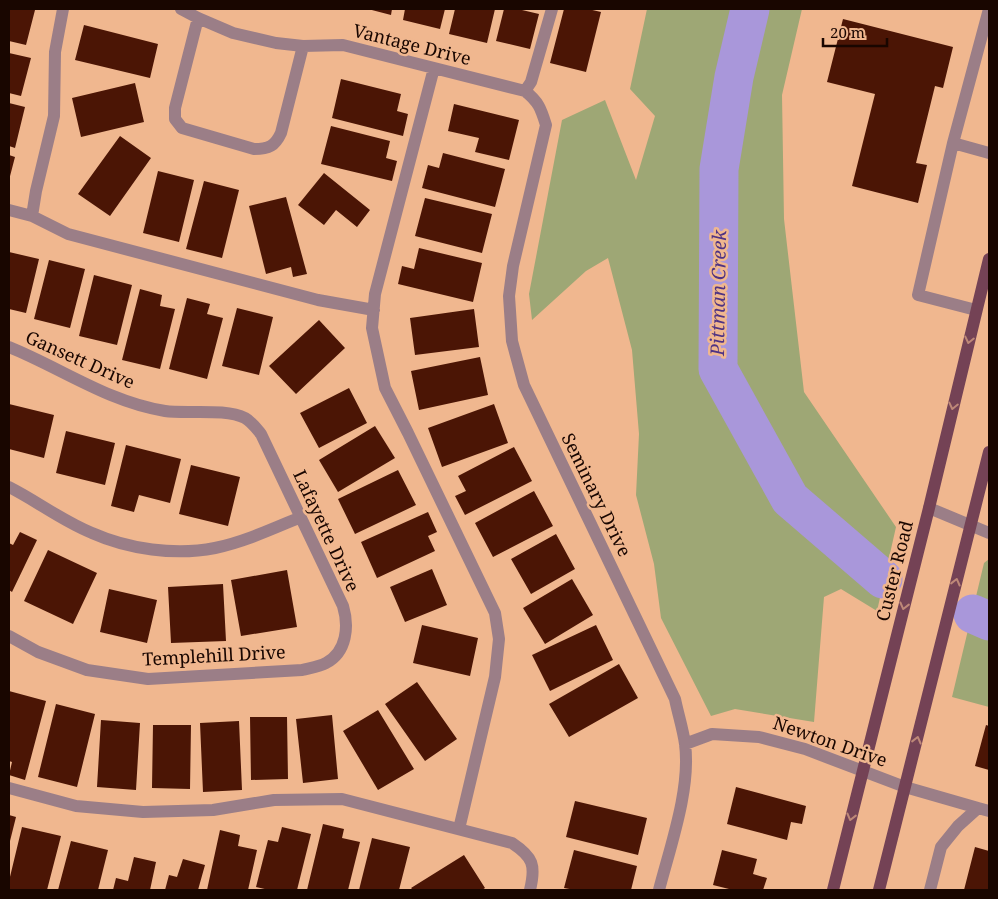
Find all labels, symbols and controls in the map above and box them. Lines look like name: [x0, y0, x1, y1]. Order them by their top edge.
scale bar: [823, 15, 887, 47]
street label: Vantage Drive: [351, 18, 474, 70]
text: 20 m: [830, 22, 865, 42]
water label: Pittman Creek: [704, 229, 732, 357]
street label: Gansett Drive: [22, 324, 139, 394]
one-way arrow: [964, 336, 975, 345]
one-way arrow: [948, 402, 959, 411]
street label: Seminary Drive: [557, 429, 637, 560]
street label: Lafayette Drive: [288, 466, 366, 595]
street label: Custer Road: [870, 518, 918, 624]
one-way arrow: [950, 578, 961, 587]
one-way arrow: [899, 601, 910, 610]
street label: Templehill Drive: [142, 639, 286, 671]
street label: Newton Drive: [770, 710, 891, 772]
one-way arrow: [911, 735, 922, 744]
one-way arrow: [846, 813, 857, 822]

